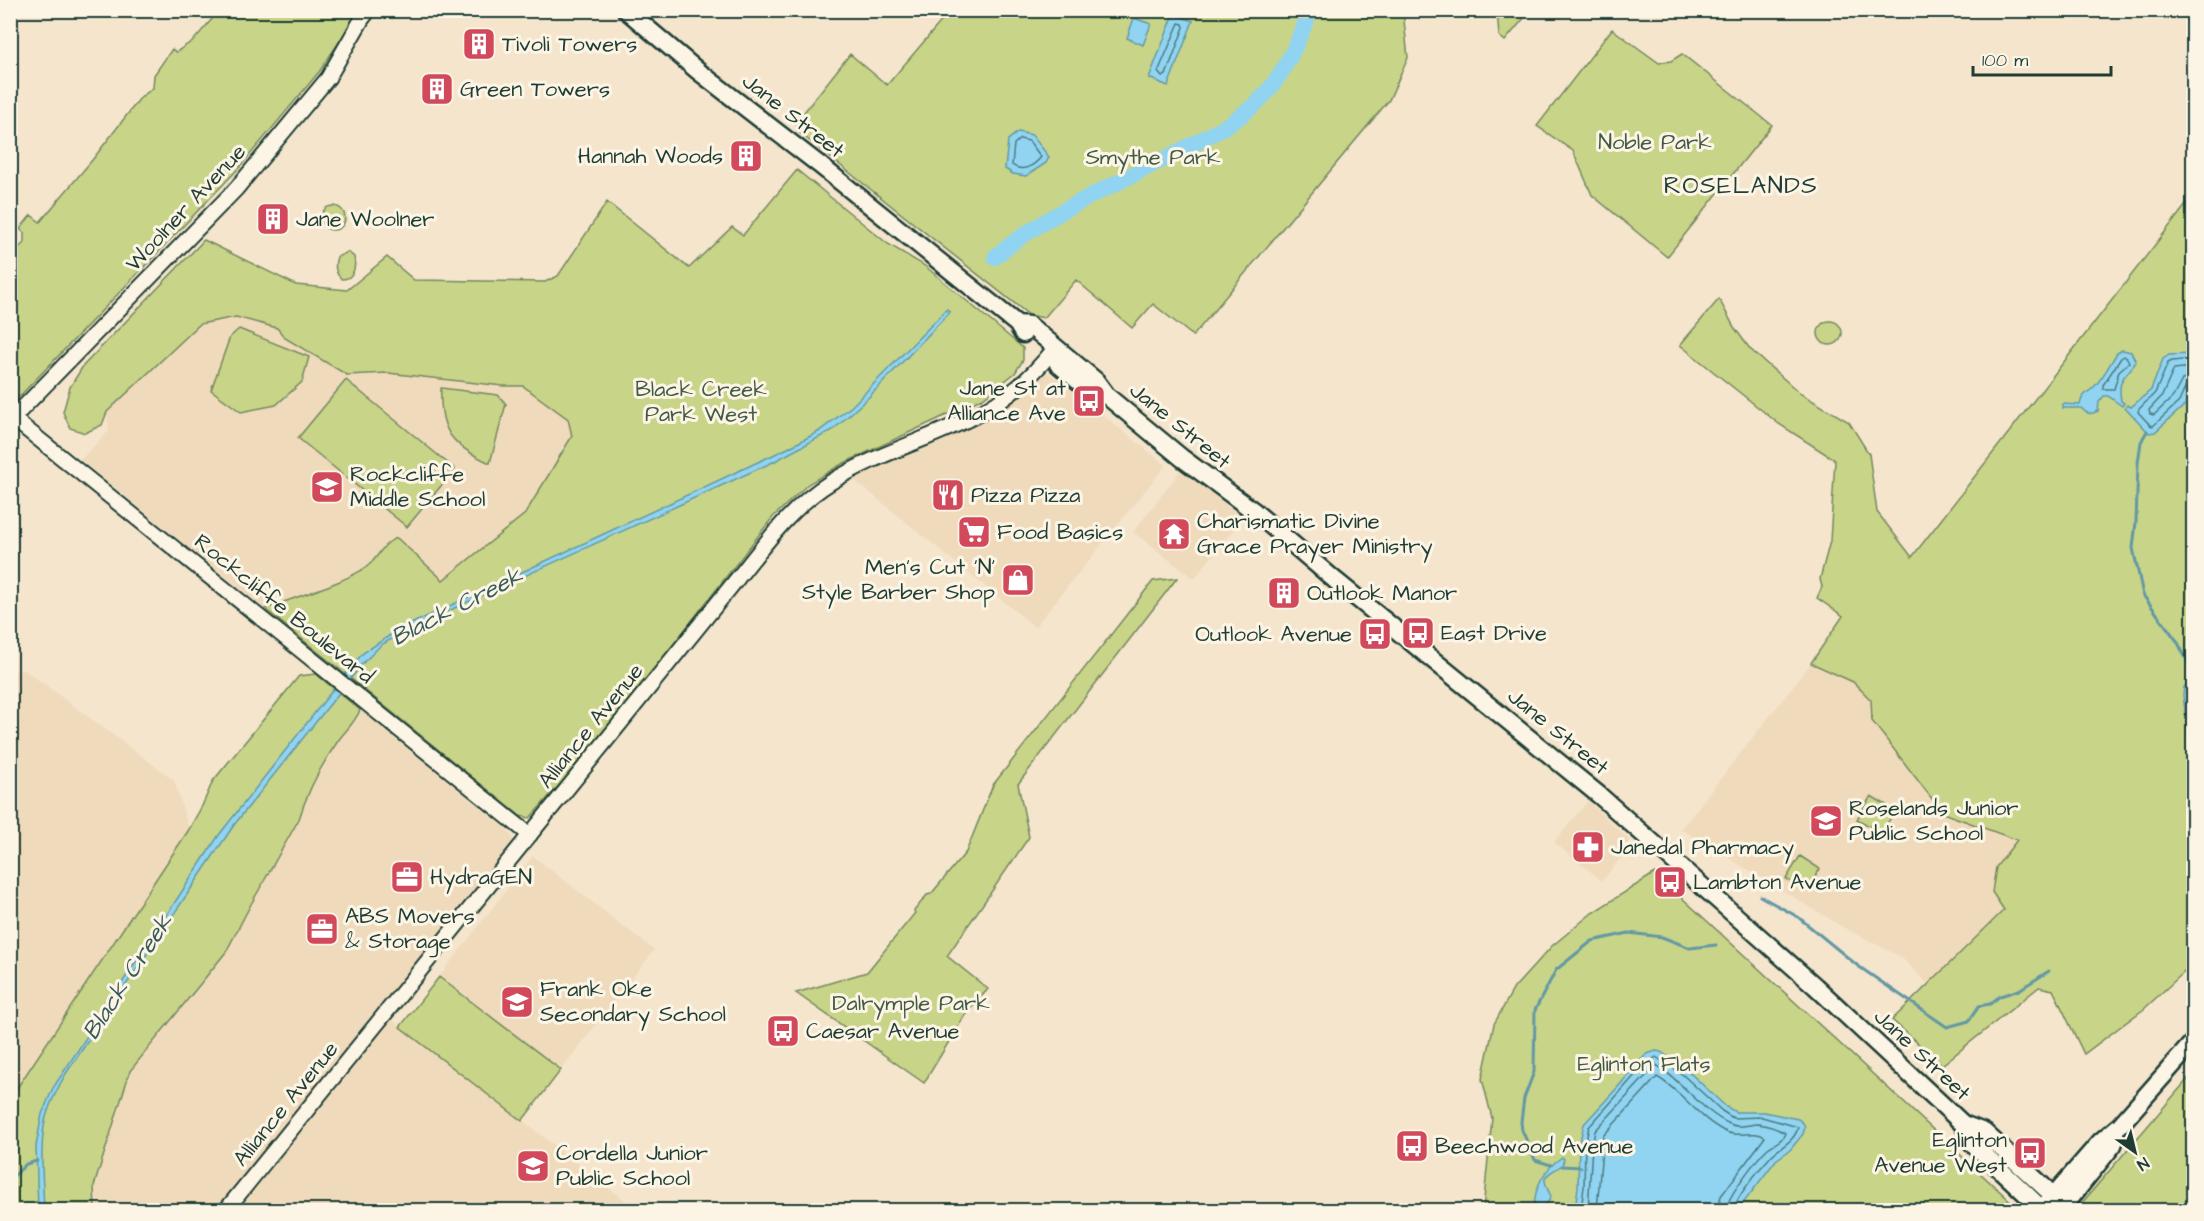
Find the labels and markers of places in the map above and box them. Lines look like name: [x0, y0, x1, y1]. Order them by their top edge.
building icon: Tivoli Towers: [461, 26, 497, 62]
place label: Tivoli Towers: [502, 29, 637, 60]
building icon: Green Towers: [419, 71, 455, 107]
place label: Green Towers: [460, 74, 610, 105]
building icon: Hannah Woods: [728, 138, 764, 174]
place label: Hannah Woods: [578, 141, 723, 172]
building icon: Jane Woolner: [255, 201, 291, 237]
place label: Jane Woolner: [296, 204, 435, 235]
place label: Jane St at Alliance Ave: [947, 373, 1066, 429]
bus stop icon: Jane St at Alliance Ave: [1071, 383, 1107, 419]
place label: Rockcliffe Middle School: [350, 459, 485, 515]
school or university icon: Rockcliffe Middle School: [309, 469, 345, 505]
restaurant icon: Pizza Pizza: [930, 477, 966, 513]
place label: Pizza Pizza: [971, 480, 1080, 511]
place label: Charismatic Divine Grace Prayer Ministry: [1197, 506, 1433, 563]
supermarket icon: Food Basics: [956, 514, 992, 550]
temple icon: Charismatic Divine Grace Prayer Ministry: [1156, 516, 1192, 552]
place label: Food Basics: [997, 517, 1123, 548]
place label: Men’s Cut ‘N’ Style Barber Shop: [802, 552, 995, 609]
shop icon: Men’s Cut ‘N’ Style Barber Shop: [1000, 562, 1036, 598]
building icon: Outlook Manor: [1266, 575, 1302, 611]
place label: Outlook Manor: [1307, 578, 1457, 609]
bus stop icon: East Drive: [1400, 615, 1436, 651]
bus stop icon: Outlook Avenue: [1357, 616, 1393, 652]
place label: East Drive: [1441, 618, 1547, 649]
place label: Outlook Avenue: [1195, 619, 1352, 650]
place label: Roselands Junior Public School: [1849, 793, 2018, 849]
school or university icon: Roselands Junior Public School: [1808, 803, 1844, 839]
pharmacy icon: Janedal Pharmacy: [1570, 829, 1606, 865]
place label: Janedal Pharmacy: [1611, 832, 1794, 864]
office icon: HydraGEN: [389, 859, 425, 895]
place label: HydraGEN: [430, 862, 532, 894]
bus stop icon: Lambton Avenue: [1652, 864, 1688, 900]
place label: Lambton Avenue: [1693, 867, 1862, 898]
place label: ABS Movers & Storage: [345, 901, 475, 958]
office icon: ABS Movers & Storage: [304, 911, 340, 947]
place label: Frank Oke Secondary School: [540, 974, 726, 1031]
school or university icon: Frank Oke Secondary School: [499, 984, 535, 1020]
bus stop icon: Caesar Avenue: [765, 1013, 801, 1049]
place label: Caesar Avenue: [806, 1016, 959, 1047]
place label: Eglinton Avenue West: [1874, 1125, 2007, 1181]
bus stop icon: Beechwood Avenue: [1394, 1128, 1430, 1164]
place label: Beechwood Avenue: [1435, 1131, 1633, 1162]
bus stop icon: Eglinton Avenue West: [2012, 1135, 2048, 1171]
place label: Cordella Junior Public School: [556, 1138, 708, 1194]
school or university icon: Cordella Junior Public School: [515, 1148, 551, 1184]

